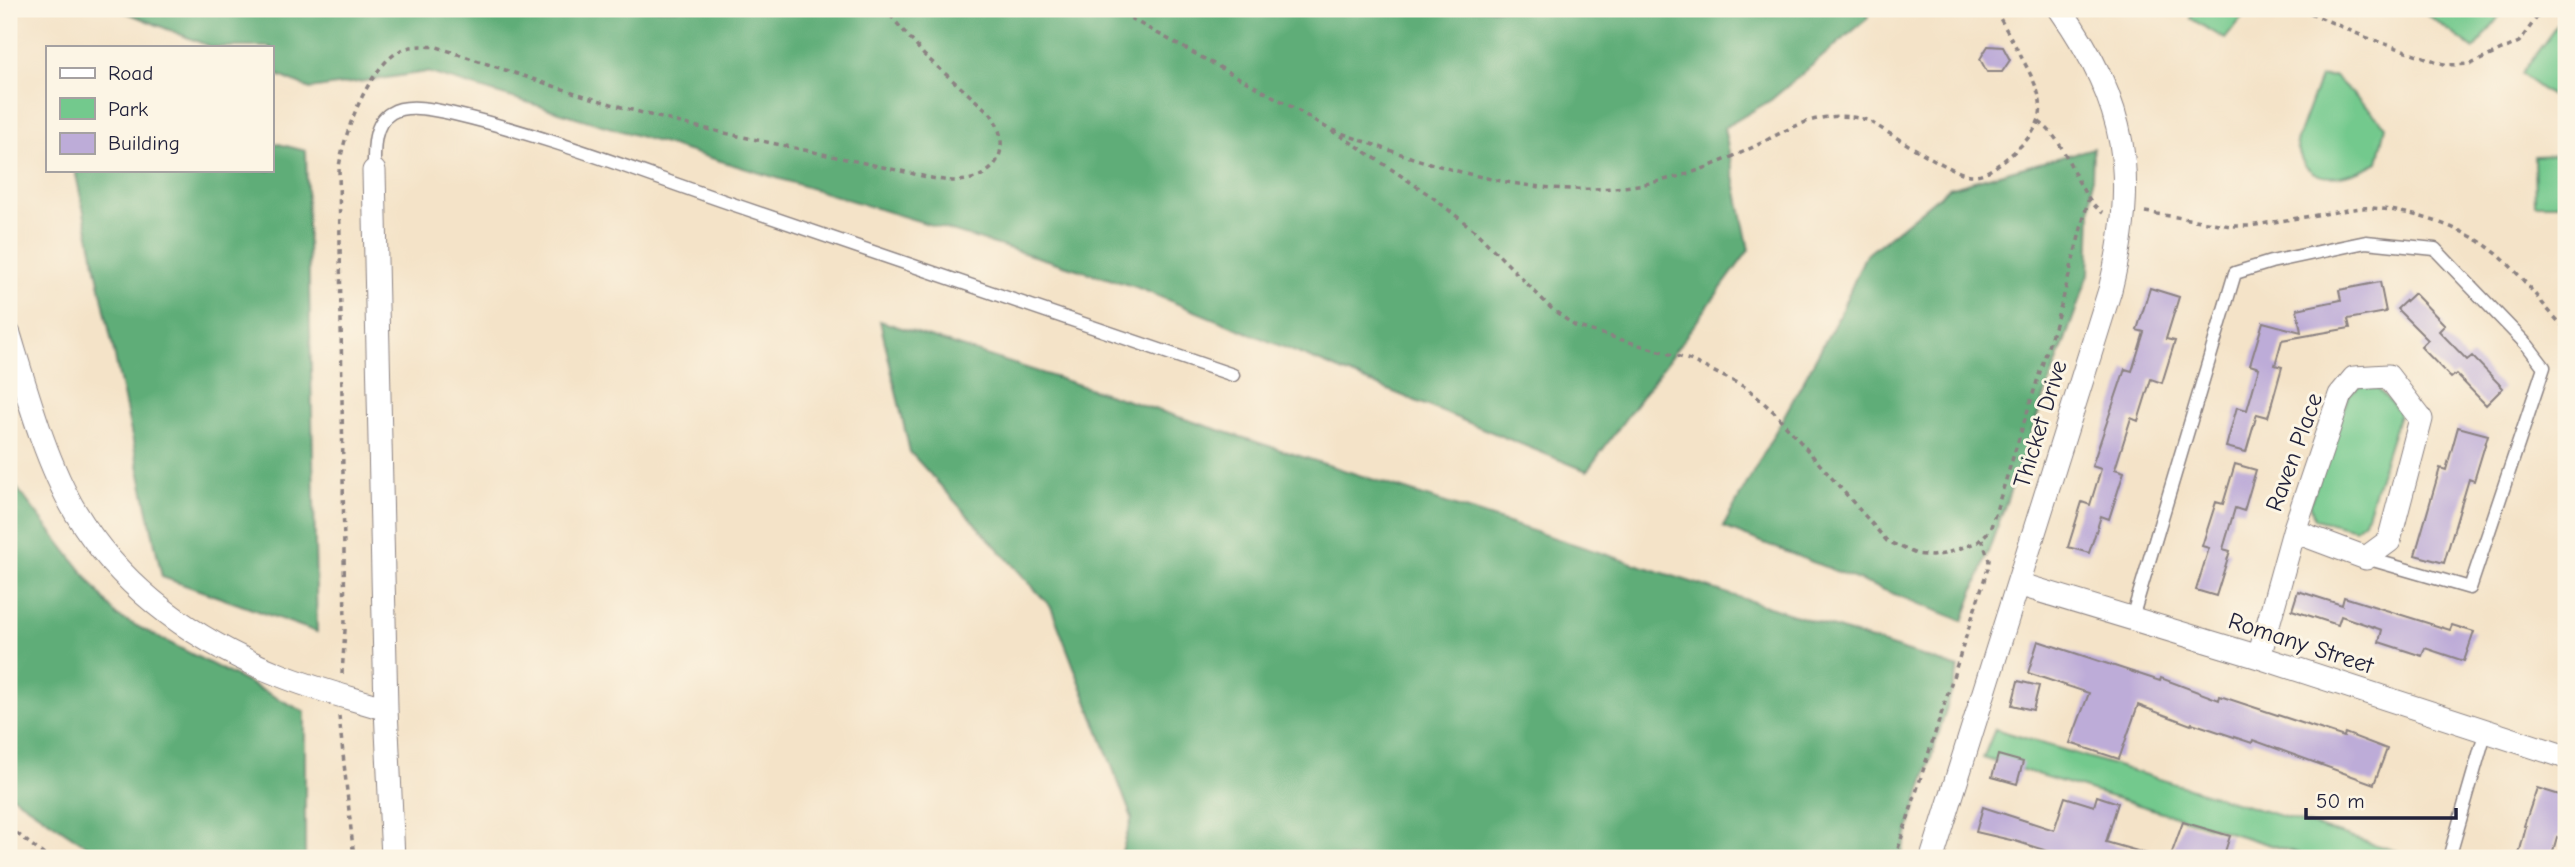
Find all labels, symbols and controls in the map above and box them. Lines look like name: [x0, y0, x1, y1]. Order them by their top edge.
legend: [46, 46, 273, 172]
text: Road: [108, 61, 153, 85]
text: Park: [108, 97, 148, 121]
text: Building: [108, 131, 180, 155]
street label: Thicket Drive: [2007, 357, 2073, 491]
street label: Raven Place: [2260, 389, 2328, 515]
street label: Romany Street: [2225, 606, 2378, 680]
scale bar: [2306, 776, 2456, 820]
text: 50 m: [2316, 789, 2365, 813]

